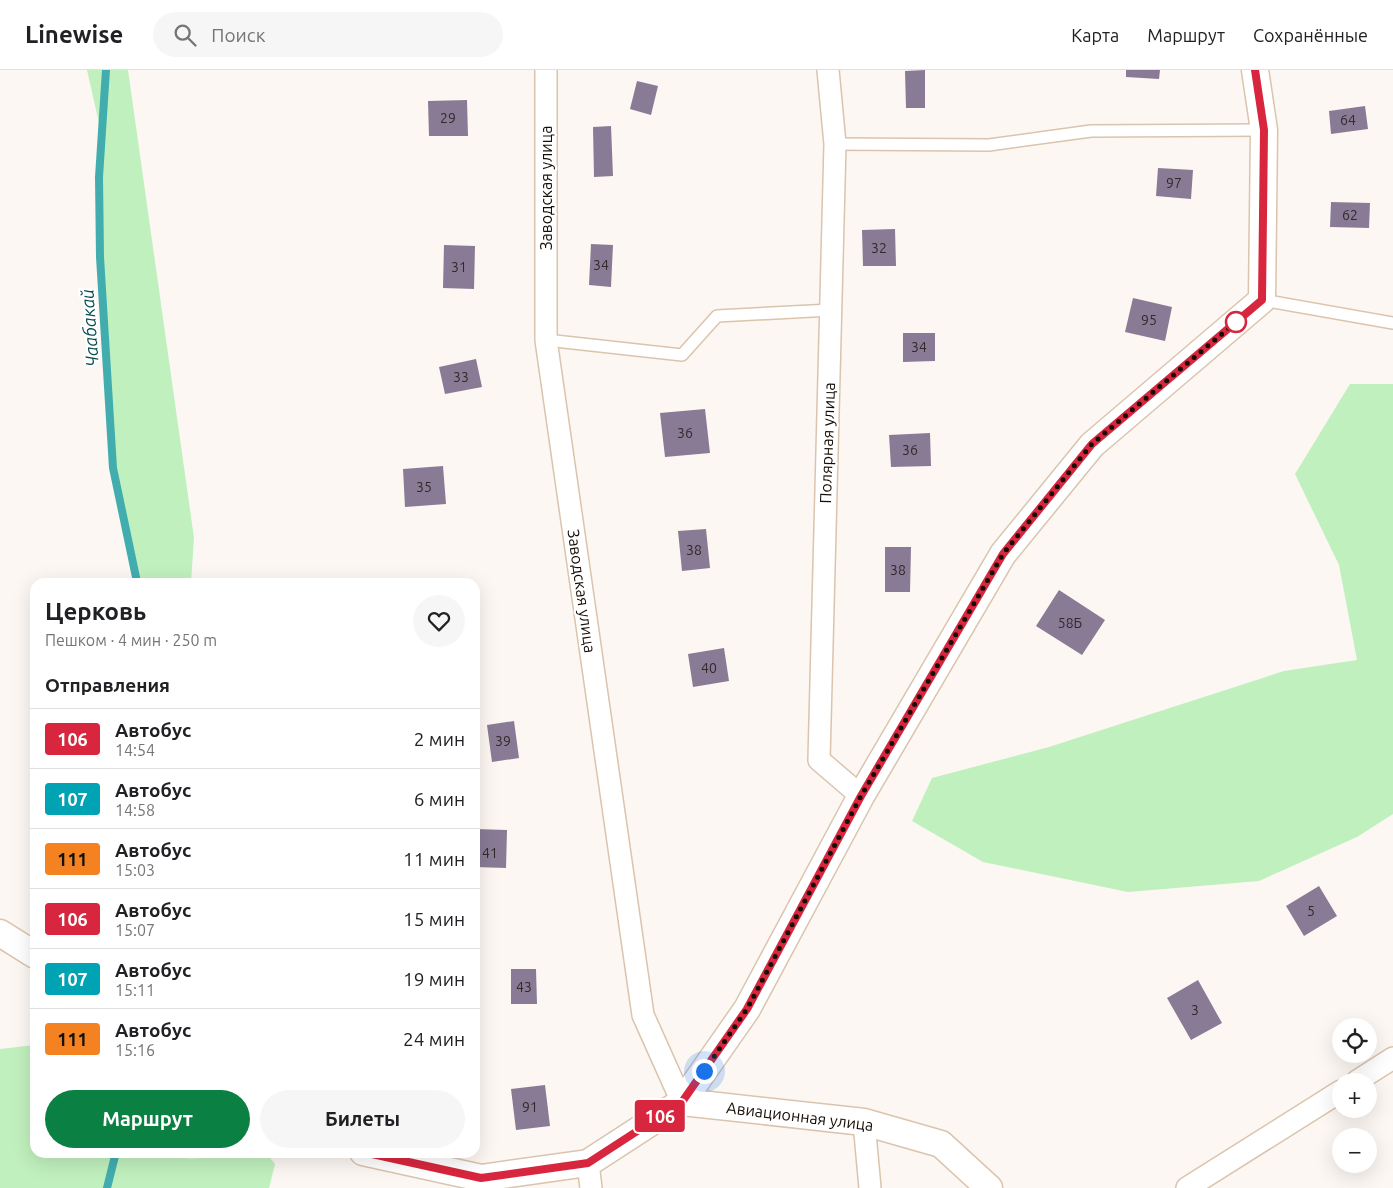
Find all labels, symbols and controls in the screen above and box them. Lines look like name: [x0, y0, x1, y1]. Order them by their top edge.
search box: [153, 12, 503, 57]
text: Linewise: [25, 21, 123, 48]
icon: search: [171, 21, 199, 49]
text: Поиск: [211, 24, 265, 46]
text: Карта: [1071, 25, 1119, 45]
text: Маршрут: [1147, 25, 1225, 45]
text: Сохранённые: [1253, 25, 1368, 45]
house number: 29: [440, 110, 456, 126]
house number: 64: [1340, 112, 1356, 128]
street label: Заводская улица: [537, 126, 555, 250]
house number: 97: [1166, 175, 1182, 191]
house number: 62: [1342, 207, 1358, 223]
house number: 32: [871, 240, 887, 256]
house number: 34: [593, 257, 609, 273]
house number: 31: [451, 259, 467, 275]
water label: Чаабакай: [76, 288, 102, 368]
unlabelled marker: [1225, 311, 1247, 333]
house number: 95: [1141, 312, 1157, 328]
house number: 34: [911, 339, 927, 355]
house number: 33: [453, 369, 469, 385]
street label: Полярная улица: [816, 382, 838, 504]
house number: 36: [677, 425, 693, 441]
house number: 36: [902, 442, 918, 458]
house number: 35: [416, 479, 432, 495]
street label: Заводская улица: [564, 528, 600, 654]
house number: 38: [686, 542, 702, 558]
house number: 38: [890, 562, 906, 578]
button: heart: [413, 595, 465, 647]
text: Церковь: [45, 598, 146, 625]
house number: 58Б: [1058, 615, 1082, 631]
text: Пешком · 4 мин · 250 m: [45, 631, 217, 649]
house number: 40: [701, 660, 717, 676]
text: Отправления: [45, 674, 170, 696]
text: Автобус: [115, 719, 191, 741]
text: 2 мин: [414, 728, 465, 750]
text: 106: [57, 729, 88, 749]
house number: 39: [495, 733, 511, 749]
text: 14:54: [115, 741, 155, 759]
text: Автобус: [115, 779, 191, 801]
text: 6 мин: [414, 788, 465, 810]
text: 107: [57, 789, 88, 809]
text: 14:58: [115, 801, 155, 819]
text: Автобус: [115, 839, 191, 861]
house number: 41: [482, 845, 498, 861]
text: 11 мин: [403, 848, 465, 870]
text: 111: [57, 849, 88, 869]
text: 15:03: [115, 861, 155, 879]
text: Автобус: [115, 899, 191, 921]
house number: 5: [1307, 903, 1315, 919]
text: 15 мин: [403, 908, 465, 930]
text: 106: [57, 909, 88, 929]
text: 15:07: [115, 921, 155, 939]
text: Автобус: [115, 959, 191, 981]
text: 19 мин: [403, 968, 465, 990]
text: 107: [57, 969, 88, 989]
house number: 43: [516, 979, 532, 995]
text: 15:11: [115, 981, 155, 999]
house number: 3: [1191, 1002, 1199, 1018]
map controls: [1332, 1018, 1377, 1173]
button: locate: [1332, 1018, 1377, 1063]
text: Автобус: [115, 1019, 191, 1041]
text: 24 мин: [403, 1028, 465, 1050]
text: 111: [57, 1029, 88, 1049]
text: 15:16: [115, 1041, 155, 1059]
your location: [692, 1059, 717, 1084]
button: +: [1332, 1073, 1377, 1118]
button: Маршрут: [45, 1090, 250, 1148]
button: Билеты: [260, 1090, 465, 1148]
street label: Авиационная улица: [725, 1098, 875, 1134]
house number: 91: [522, 1099, 538, 1115]
line badge: 106: [631, 1100, 689, 1132]
text: 106: [645, 1106, 675, 1126]
button: −: [1332, 1128, 1377, 1173]

